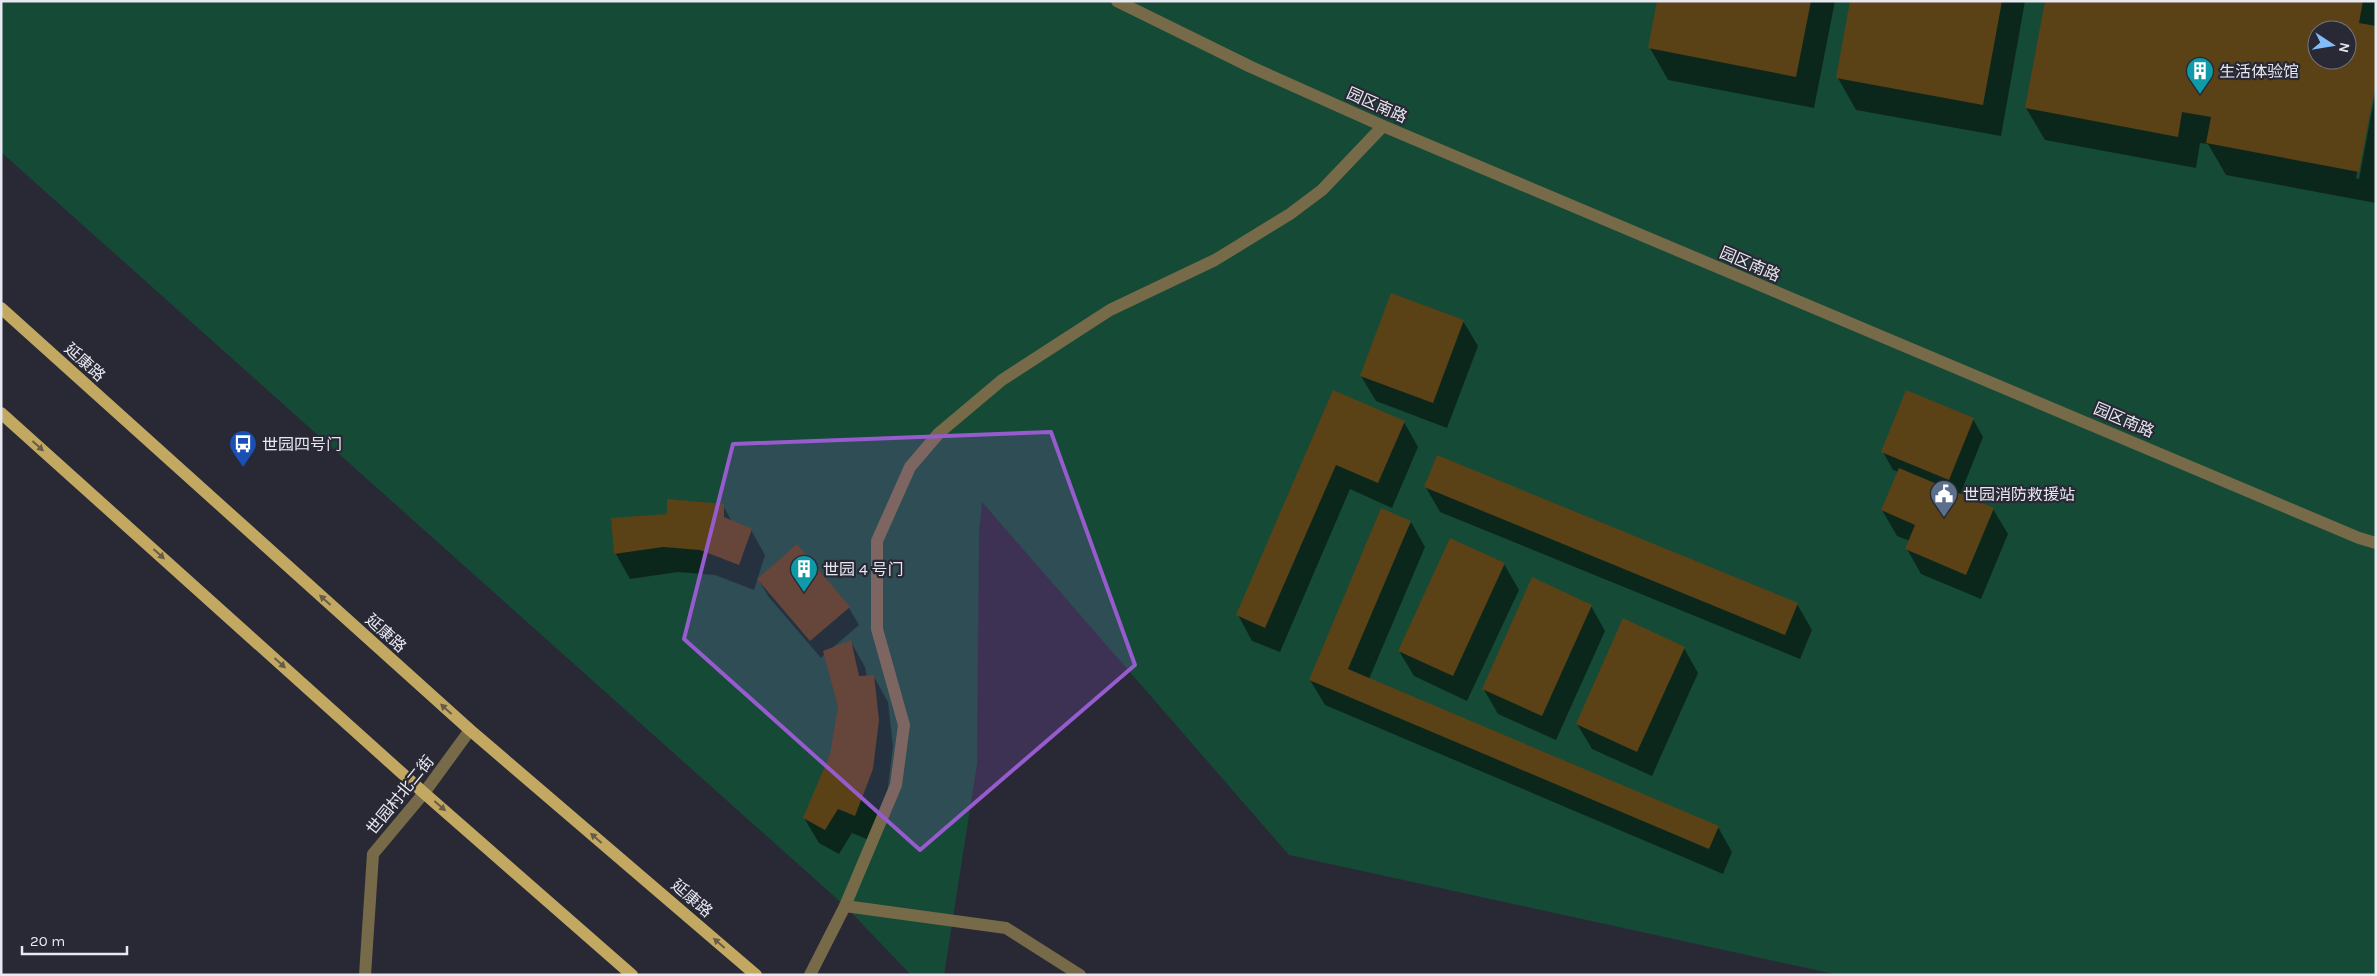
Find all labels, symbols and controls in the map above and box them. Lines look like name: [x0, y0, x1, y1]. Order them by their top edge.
north arrow: [2307, 20, 2357, 70]
text: N: [2335, 41, 2354, 54]
building icon: 生活体验馆: [2185, 56, 2215, 95]
place label: 生活体验馆: [2219, 62, 2299, 81]
street label: 园区南路: [1344, 83, 1410, 127]
street label: 园区南路: [1717, 243, 1783, 285]
street label: 延康路: [61, 339, 109, 385]
street label: 园区南路: [2091, 399, 2157, 441]
bus stop icon: 世园四号门: [228, 429, 258, 468]
place label: 世园四号门: [262, 435, 342, 454]
one-way arrow: [31, 440, 43, 452]
public building icon: 世园消防救援站: [1929, 479, 1959, 518]
place label: 世园消防救援站: [1963, 485, 2075, 504]
one-way arrow: [152, 549, 165, 560]
building icon: 世园 4 号门: [789, 554, 819, 593]
place label: 世园 4 号门: [823, 560, 904, 579]
one-way arrow: [320, 594, 332, 606]
street label: 延康路: [362, 610, 410, 656]
one-way arrow: [273, 657, 285, 669]
one-way arrow: [441, 703, 453, 715]
street label: 世园村北二街: [362, 752, 438, 838]
one-way arrow: [433, 800, 445, 812]
one-way arrow: [589, 832, 602, 843]
street label: 延康路: [668, 875, 716, 921]
scale bar: [22, 924, 128, 956]
text: 20 m: [30, 932, 65, 950]
one-way arrow: [714, 937, 726, 949]

